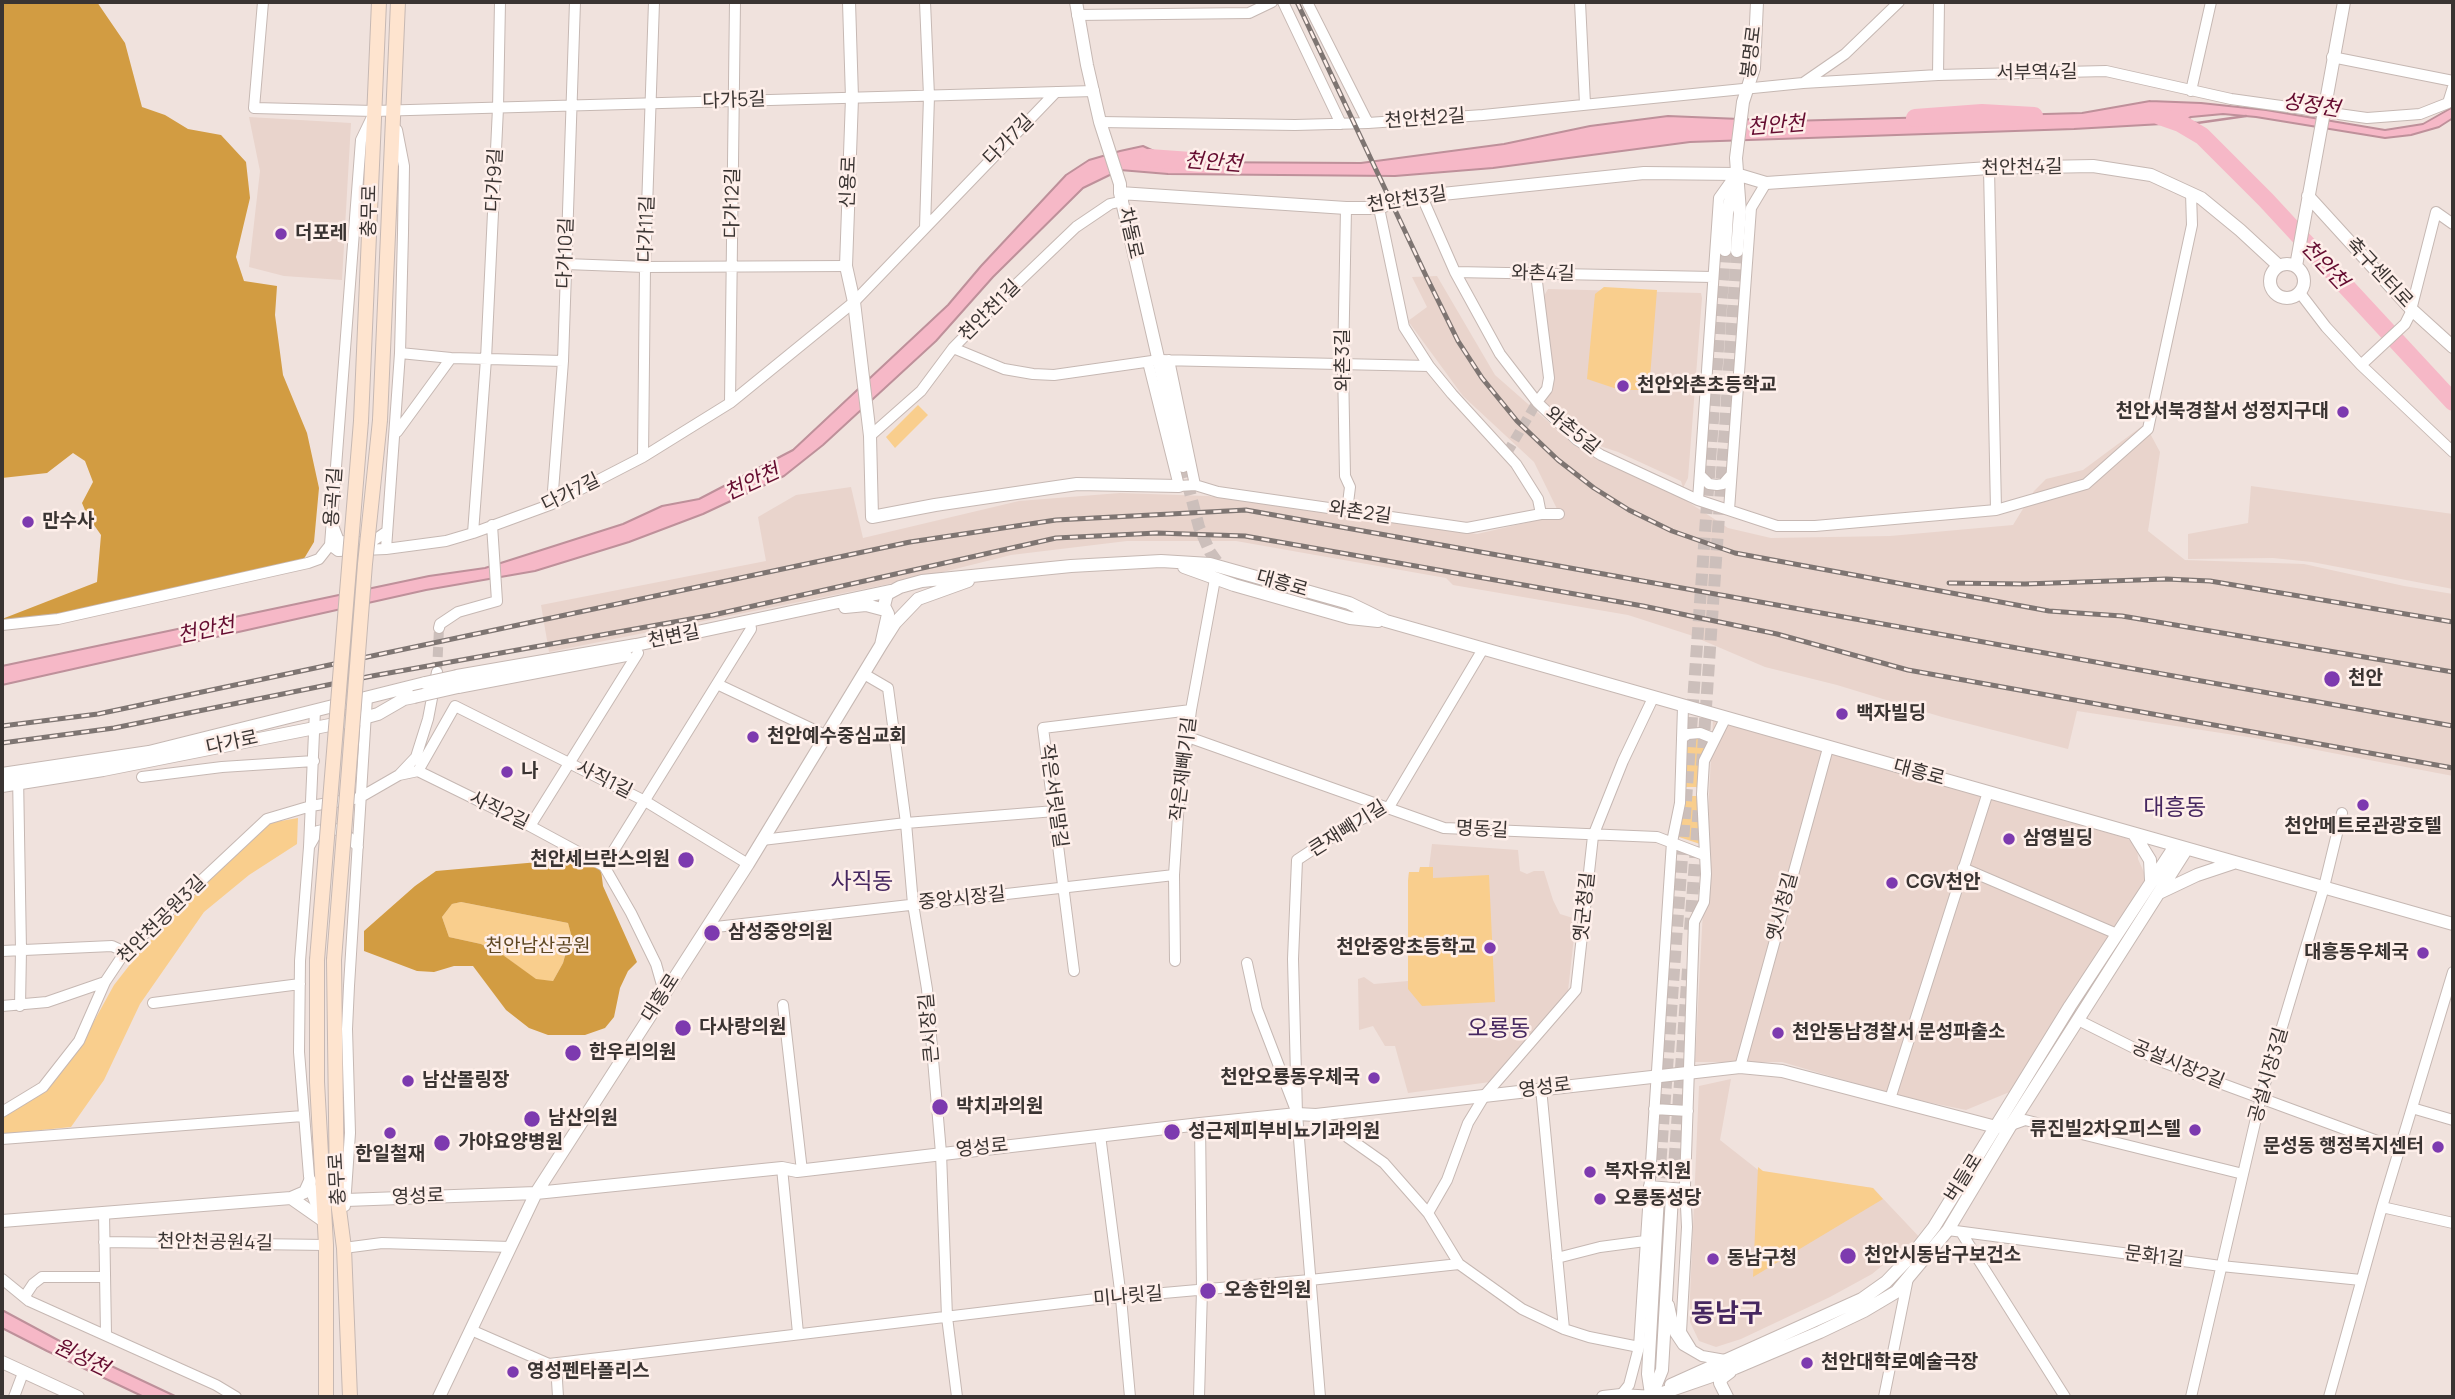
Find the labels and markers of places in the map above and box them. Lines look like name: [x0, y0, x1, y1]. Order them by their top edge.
place label: 더포레: [295, 223, 347, 245]
marker: 더포레: [273, 226, 289, 242]
place label: 천안와촌초등학교: [1637, 375, 1777, 397]
marker: 천안와촌초등학교: [1615, 378, 1631, 394]
place label: 천안서북경찰서 성정지구대: [2115, 401, 2329, 423]
marker: 천안서북경찰서 성정지구대: [2335, 404, 2351, 420]
place label: 만수사: [42, 511, 94, 533]
marker: 만수사: [20, 514, 36, 530]
place label: 천안: [2348, 668, 2383, 690]
marker: 천안: [2322, 669, 2342, 689]
place label: 백자빌딩: [1856, 703, 1926, 725]
marker: 백자빌딩: [1834, 706, 1850, 722]
place label: 천안예수중심교회: [767, 726, 907, 748]
marker: 천안예수중심교회: [745, 729, 761, 745]
place label: 나: [521, 761, 538, 783]
marker: 나: [499, 764, 515, 780]
marker: 천안메트로관광호텔: [2355, 797, 2371, 813]
place label: 천안메트로관광호텔: [2284, 816, 2442, 838]
place label: 삼영빌딩: [2023, 828, 2093, 850]
marker: 삼영빌딩: [2001, 831, 2017, 847]
place label: 천안세브란스의원: [530, 849, 670, 871]
marker: 천안세브란스의원: [676, 850, 696, 870]
place label: CGV천안: [1906, 872, 1980, 894]
marker: CGV천안: [1884, 875, 1900, 891]
place label: 삼성중앙의원: [728, 922, 833, 944]
marker: 삼성중앙의원: [702, 923, 722, 943]
place label: 천안중앙초등학교: [1336, 937, 1476, 959]
marker: 천안중앙초등학교: [1482, 940, 1498, 956]
place label: 대흥동우체국: [2304, 942, 2409, 964]
marker: 대흥동우체국: [2415, 945, 2431, 961]
place label: 다사랑의원: [699, 1017, 786, 1039]
marker: 다사랑의원: [673, 1018, 693, 1038]
place label: 천안동남경찰서 문성파출소: [1792, 1022, 2006, 1044]
marker: 천안동남경찰서 문성파출소: [1770, 1025, 1786, 1041]
place label: 한우리의원: [589, 1042, 676, 1064]
marker: 한우리의원: [563, 1043, 583, 1063]
place label: 천안오룡동우체국: [1220, 1067, 1360, 1089]
place label: 남산볼링장: [422, 1070, 509, 1092]
marker: 천안오룡동우체국: [1366, 1070, 1382, 1086]
marker: 남산볼링장: [400, 1073, 416, 1089]
place label: 박치과의원: [956, 1096, 1043, 1118]
marker: 박치과의원: [930, 1097, 950, 1117]
place label: 남산의원: [548, 1108, 618, 1130]
marker: 남산의원: [522, 1109, 542, 1129]
place label: 류진빌2차오피스텔: [2030, 1119, 2181, 1141]
place label: 성근제피부비뇨기과의원: [1188, 1121, 1380, 1143]
marker: 성근제피부비뇨기과의원: [1162, 1122, 1182, 1142]
marker: 류진빌2차오피스텔: [2187, 1122, 2203, 1138]
marker: 한일철재: [382, 1125, 398, 1141]
place label: 가야요양병원: [458, 1132, 563, 1154]
marker: 가야요양병원: [432, 1133, 452, 1153]
place label: 문성동 행정복지센터: [2263, 1136, 2424, 1158]
marker: 문성동 행정복지센터: [2430, 1139, 2446, 1155]
place label: 한일철재: [355, 1144, 425, 1166]
place label: 복자유치원: [1604, 1161, 1691, 1183]
marker: 복자유치원: [1582, 1164, 1598, 1180]
place label: 오룡동성당: [1614, 1188, 1701, 1210]
marker: 오룡동성당: [1592, 1191, 1608, 1207]
place label: 천안시동남구보건소: [1864, 1245, 2021, 1267]
marker: 천안시동남구보건소: [1838, 1246, 1858, 1266]
place label: 동남구청: [1727, 1248, 1797, 1270]
marker: 동남구청: [1705, 1251, 1721, 1267]
place label: 오송한의원: [1224, 1280, 1311, 1302]
marker: 오송한의원: [1198, 1281, 1218, 1301]
place label: 천안대학로예술극장: [1821, 1352, 1978, 1374]
marker: 천안대학로예술극장: [1799, 1355, 1815, 1371]
place label: 영성펜타폴리스: [527, 1361, 649, 1383]
marker: 영성펜타폴리스: [505, 1364, 521, 1380]

